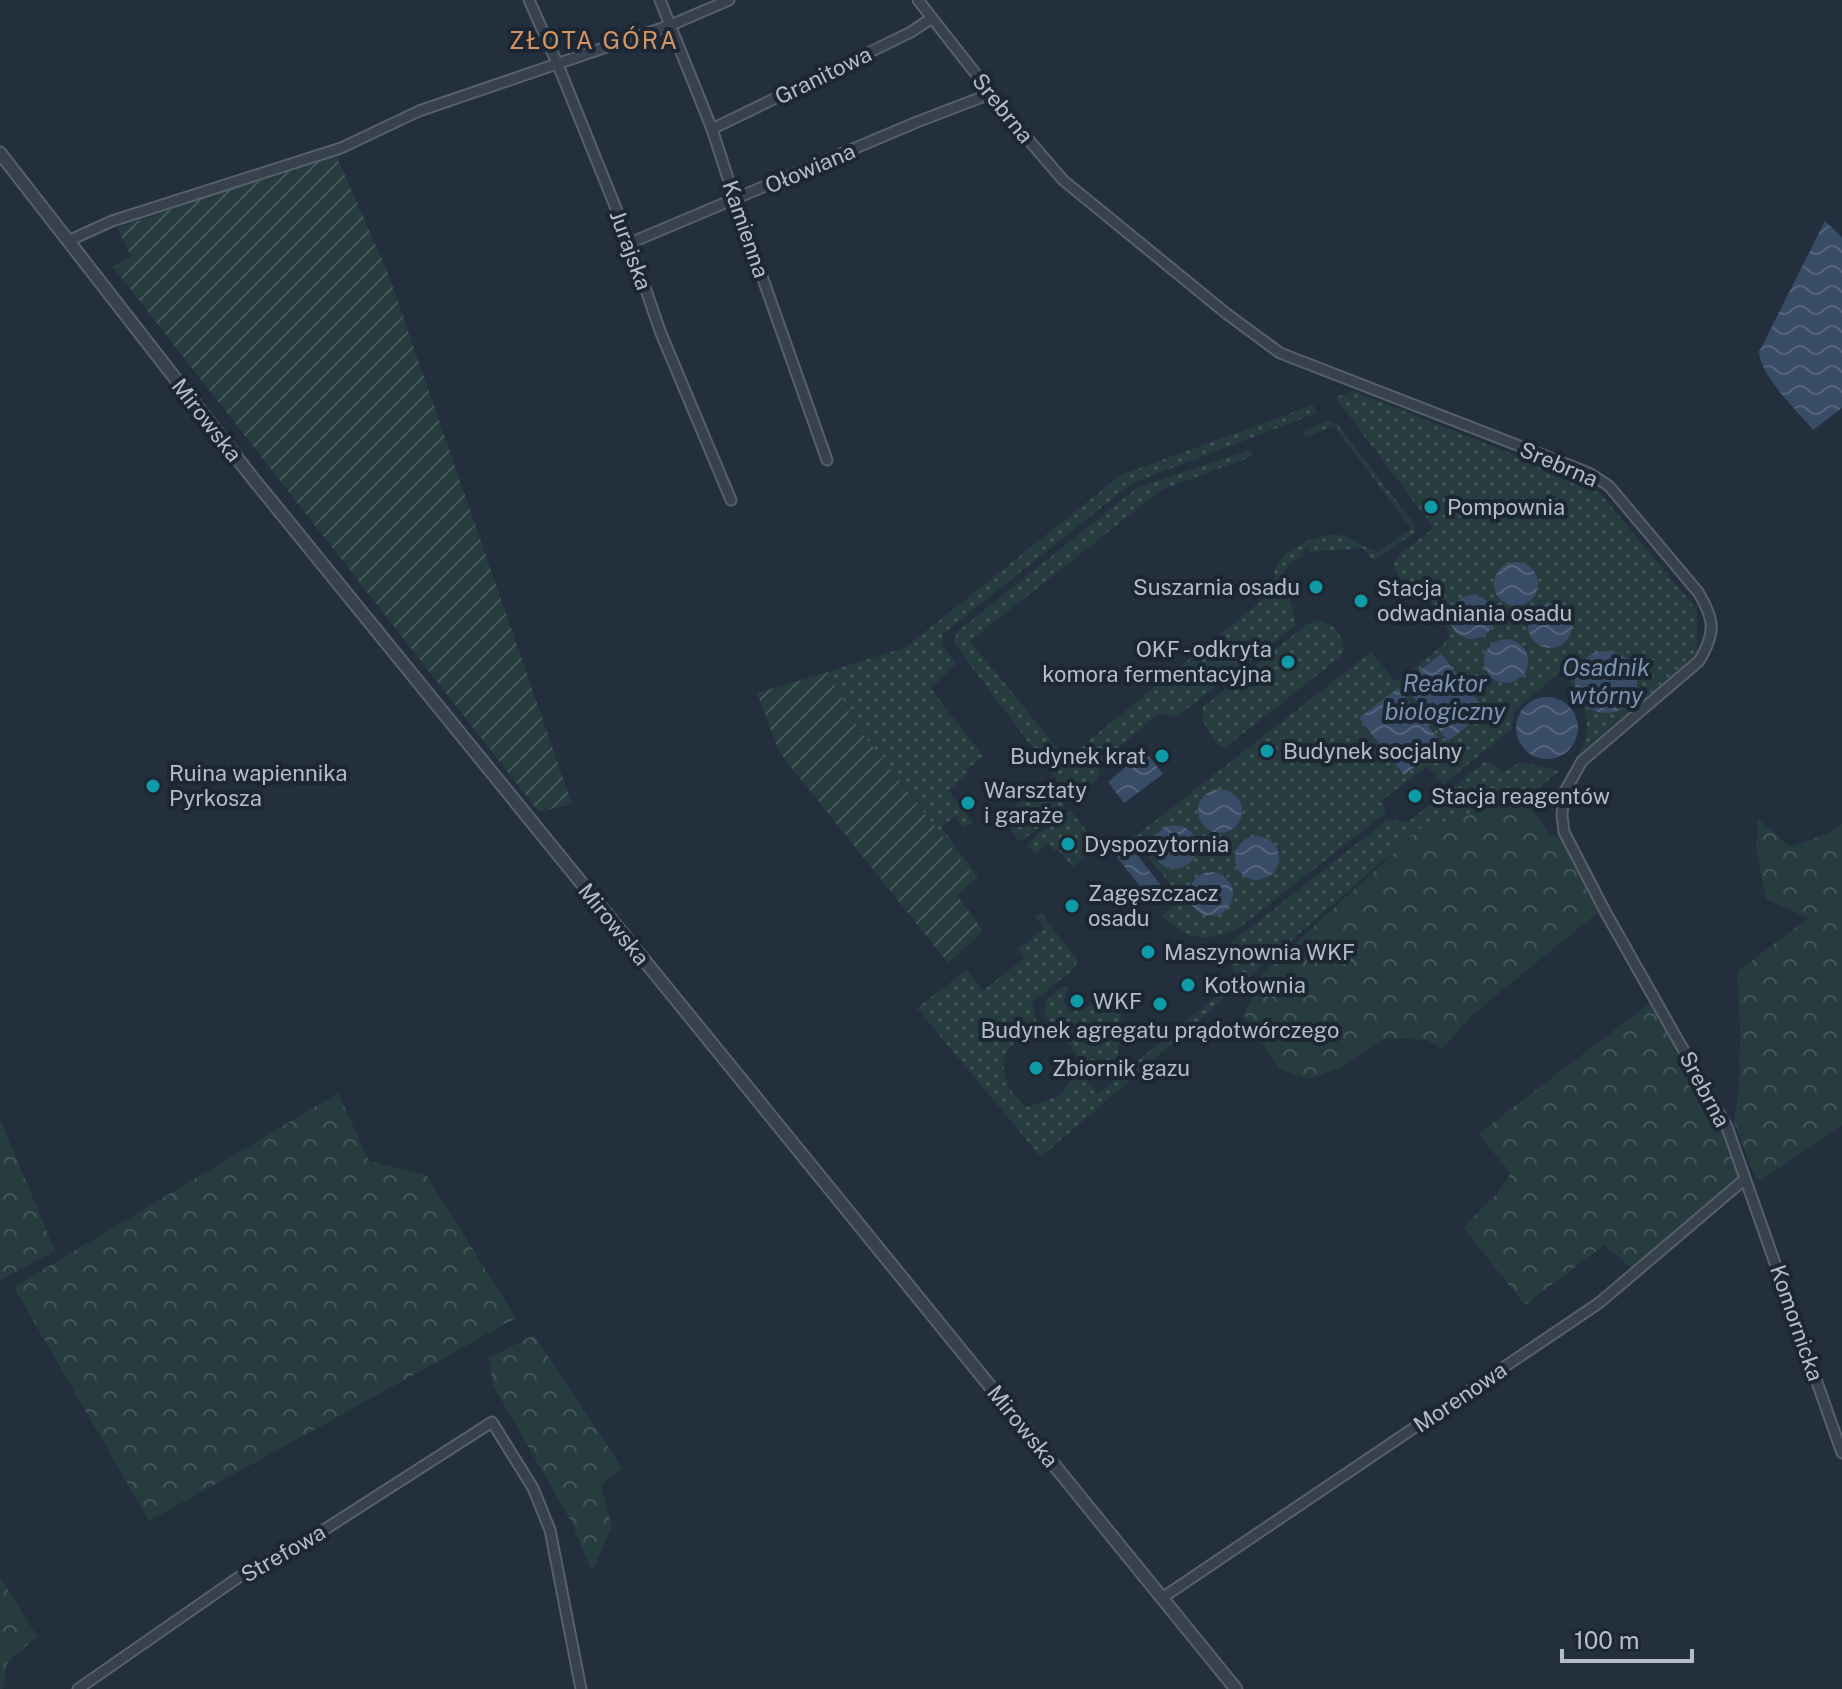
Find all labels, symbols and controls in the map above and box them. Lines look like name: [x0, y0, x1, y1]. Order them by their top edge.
district label: ZŁOTA GÓRA: [509, 26, 679, 54]
street label: Granitowa: [770, 40, 876, 110]
street label: Srebrna: [967, 68, 1039, 148]
street label: Ołowiana: [761, 137, 859, 199]
street label: Kamienna: [717, 177, 775, 281]
street label: Jurajska: [605, 207, 657, 293]
street label: Mirowska: [167, 373, 247, 467]
street label: Srebrna: [1516, 436, 1602, 492]
place label: Pompownia: [1447, 494, 1565, 520]
marker: Pompownia: [1422, 498, 1440, 516]
place label: Suszarnia osadu: [1133, 574, 1300, 600]
place label: Stacja odwadniania osadu: [1377, 575, 1572, 626]
marker: Suszarnia osadu: [1307, 578, 1325, 596]
marker: Stacja odwadniania osadu: [1352, 592, 1370, 610]
place label: OKF - odkryta komora fermentacyjna: [1042, 636, 1272, 687]
marker: OKF - odkryta komora fermentacyjna: [1279, 653, 1297, 671]
water label: Osadnik wtórny: [1562, 653, 1650, 709]
water label: Reaktor biologiczny: [1384, 669, 1506, 725]
place label: Budynek socjalny: [1283, 738, 1463, 764]
marker: Budynek socjalny: [1258, 742, 1276, 760]
place label: Budynek krat: [1010, 743, 1146, 769]
marker: Budynek krat: [1153, 747, 1171, 765]
place label: Ruina wapiennika Pyrkosza: [169, 760, 348, 811]
marker: Ruina wapiennika Pyrkosza: [144, 777, 162, 795]
place label: Warsztaty i garaże: [984, 777, 1087, 828]
place label: Stacja reagentów: [1431, 783, 1610, 809]
marker: Stacja reagentów: [1406, 787, 1424, 805]
marker: Warsztaty i garaże: [959, 794, 977, 812]
place label: Dyspozytornia: [1084, 831, 1229, 857]
marker: Dyspozytornia: [1059, 835, 1077, 853]
street label: Mirowska: [573, 878, 655, 970]
place label: Zagęszczacz osadu: [1088, 880, 1218, 931]
marker: Zagęszczacz osadu: [1063, 897, 1081, 915]
place label: Maszynownia WKF: [1164, 939, 1355, 965]
marker: Maszynownia WKF: [1139, 943, 1157, 961]
place label: Kotłownia: [1204, 972, 1306, 998]
marker: Kotłownia: [1179, 976, 1197, 994]
place label: WKF: [1093, 988, 1142, 1014]
marker: WKF: [1068, 992, 1086, 1010]
marker: Budynek agregatu prądotwórczego: [1151, 995, 1169, 1013]
place label: Budynek agregatu prądotwórczego: [981, 1017, 1339, 1043]
street label: Srebrna: [1674, 1047, 1736, 1131]
place label: Zbiornik gazu: [1052, 1055, 1190, 1081]
marker: Zbiornik gazu: [1027, 1059, 1045, 1077]
street label: Komornicka: [1765, 1262, 1829, 1384]
street label: Morenowa: [1408, 1356, 1512, 1438]
street label: Mirowska: [982, 1380, 1064, 1472]
street label: Strefowa: [236, 1518, 330, 1588]
scale bar: [1562, 1613, 1692, 1663]
text: 100 m: [1574, 1626, 1640, 1654]

